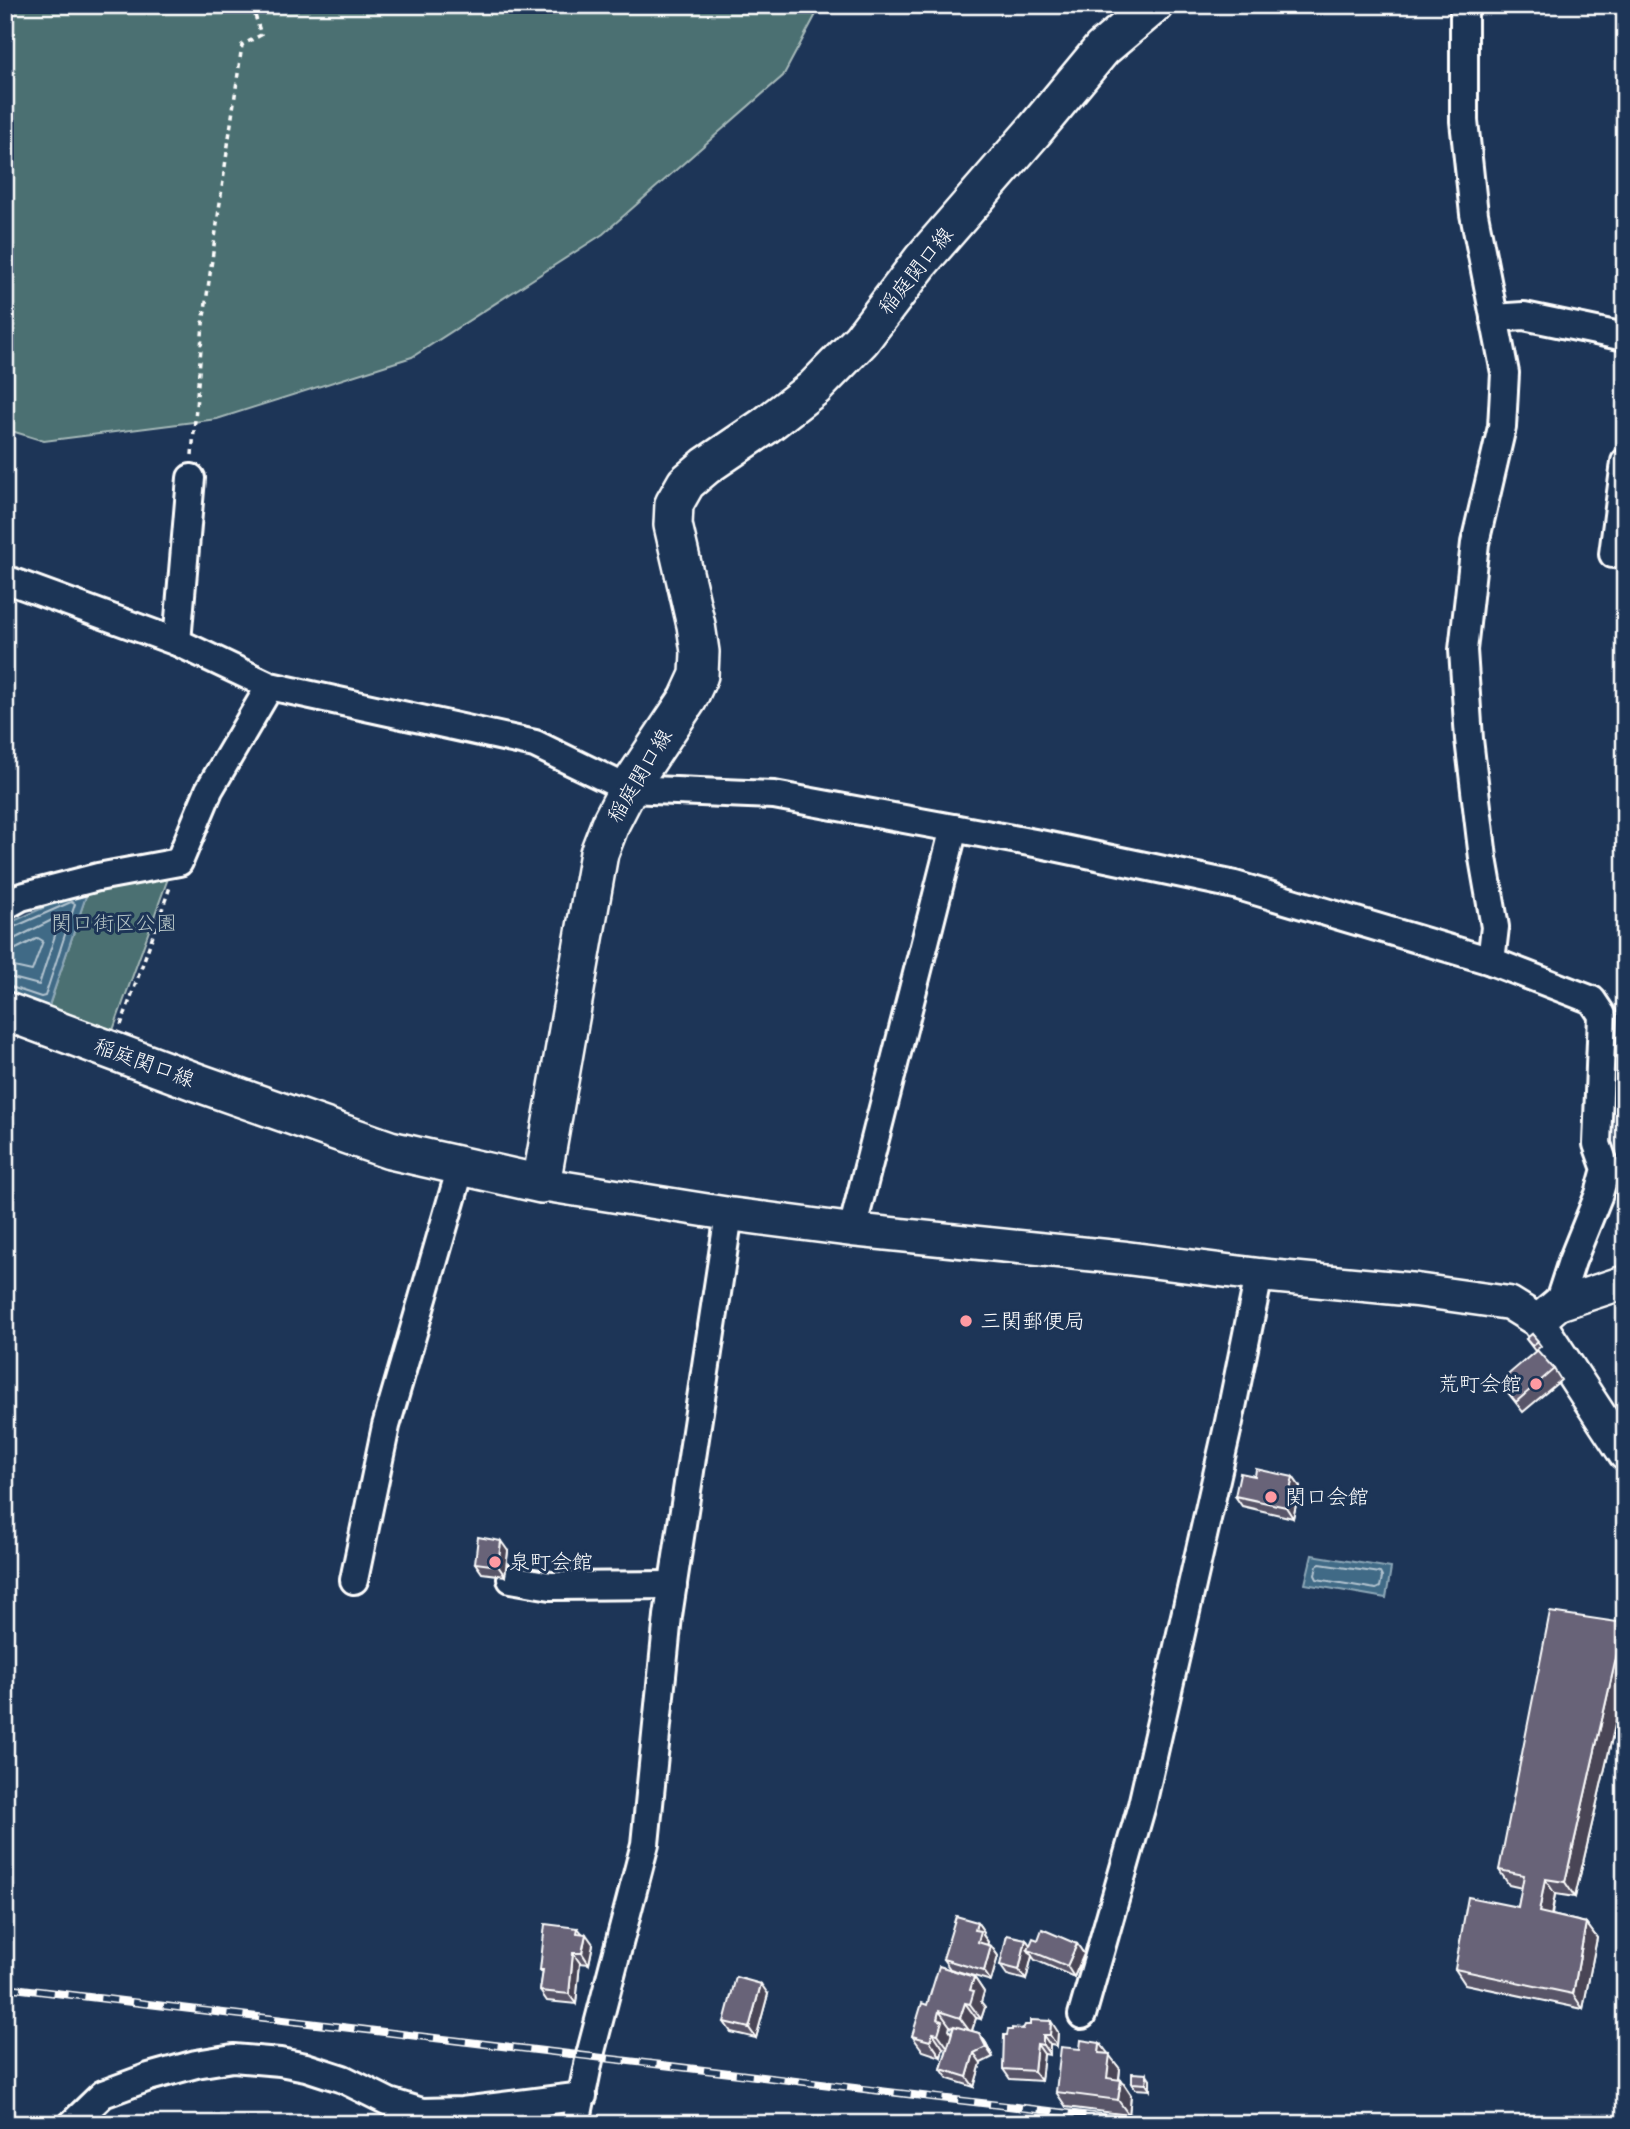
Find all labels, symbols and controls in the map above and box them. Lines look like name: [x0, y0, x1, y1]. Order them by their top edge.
street label: 稲庭関口線: [873, 222, 959, 320]
street label: 稲庭関口線: [602, 725, 678, 827]
park label: 関口街区公園: [51, 911, 177, 936]
street label: 稲庭関口線: [90, 1033, 198, 1093]
place label: 三関郵便局: [980, 1309, 1085, 1334]
marker: 三関郵便局: [958, 1313, 974, 1329]
place label: 荒町会館: [1438, 1372, 1522, 1397]
marker: 荒町会館: [1528, 1376, 1544, 1392]
place label: 関口会館: [1285, 1485, 1369, 1510]
marker: 関口会館: [1263, 1489, 1279, 1505]
place label: 泉町会館: [509, 1550, 593, 1575]
marker: 泉町会館: [487, 1554, 503, 1570]

